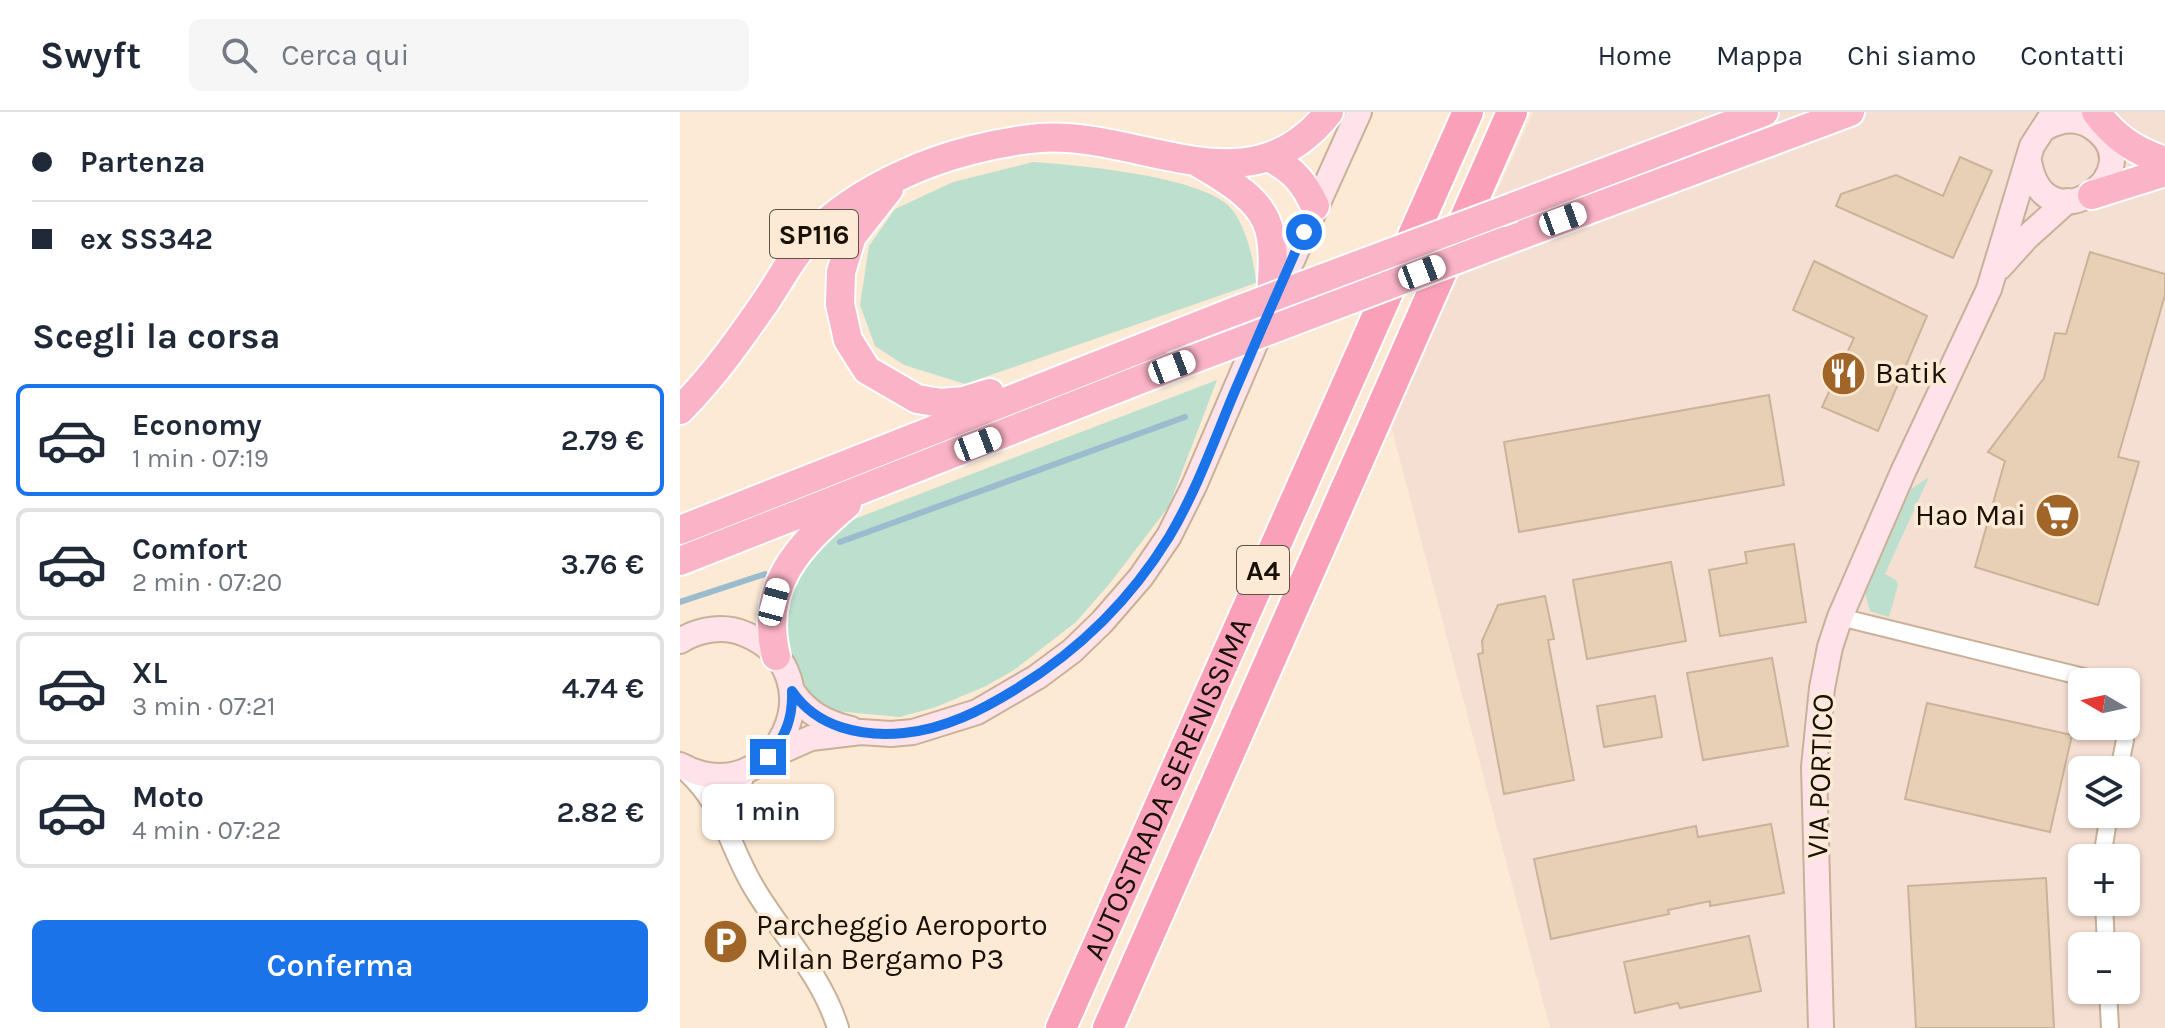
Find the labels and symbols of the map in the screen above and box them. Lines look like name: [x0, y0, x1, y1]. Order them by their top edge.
car: [1536, 200, 1590, 238]
road number: SP116: [770, 210, 858, 258]
route start: [1286, 214, 1322, 250]
car: [1395, 252, 1449, 292]
car: [1145, 347, 1199, 387]
restaurant icon: Batik: [1820, 349, 1868, 397]
place label: Batik: [1875, 355, 1947, 391]
car: [951, 424, 1005, 464]
supermarket icon: Hao Mai: [2033, 491, 2081, 539]
place label: Hao Mai: [1915, 497, 2026, 533]
road number: A4: [1237, 546, 1289, 594]
car: [756, 576, 792, 628]
street label: AUTOSTRADA SERENISSIMA: [1076, 612, 1259, 965]
north arrow: [2068, 668, 2140, 740]
street label: VIA PORTICO: [1799, 693, 1841, 859]
route end: [750, 739, 786, 775]
callout: 1 min: [702, 785, 834, 841]
place label: Parcheggio Aeroporto Milan Bergamo P3: [756, 907, 1048, 977]
parking icon: Parcheggio Aeroporto Milan Bergamo P3: [701, 918, 749, 966]

